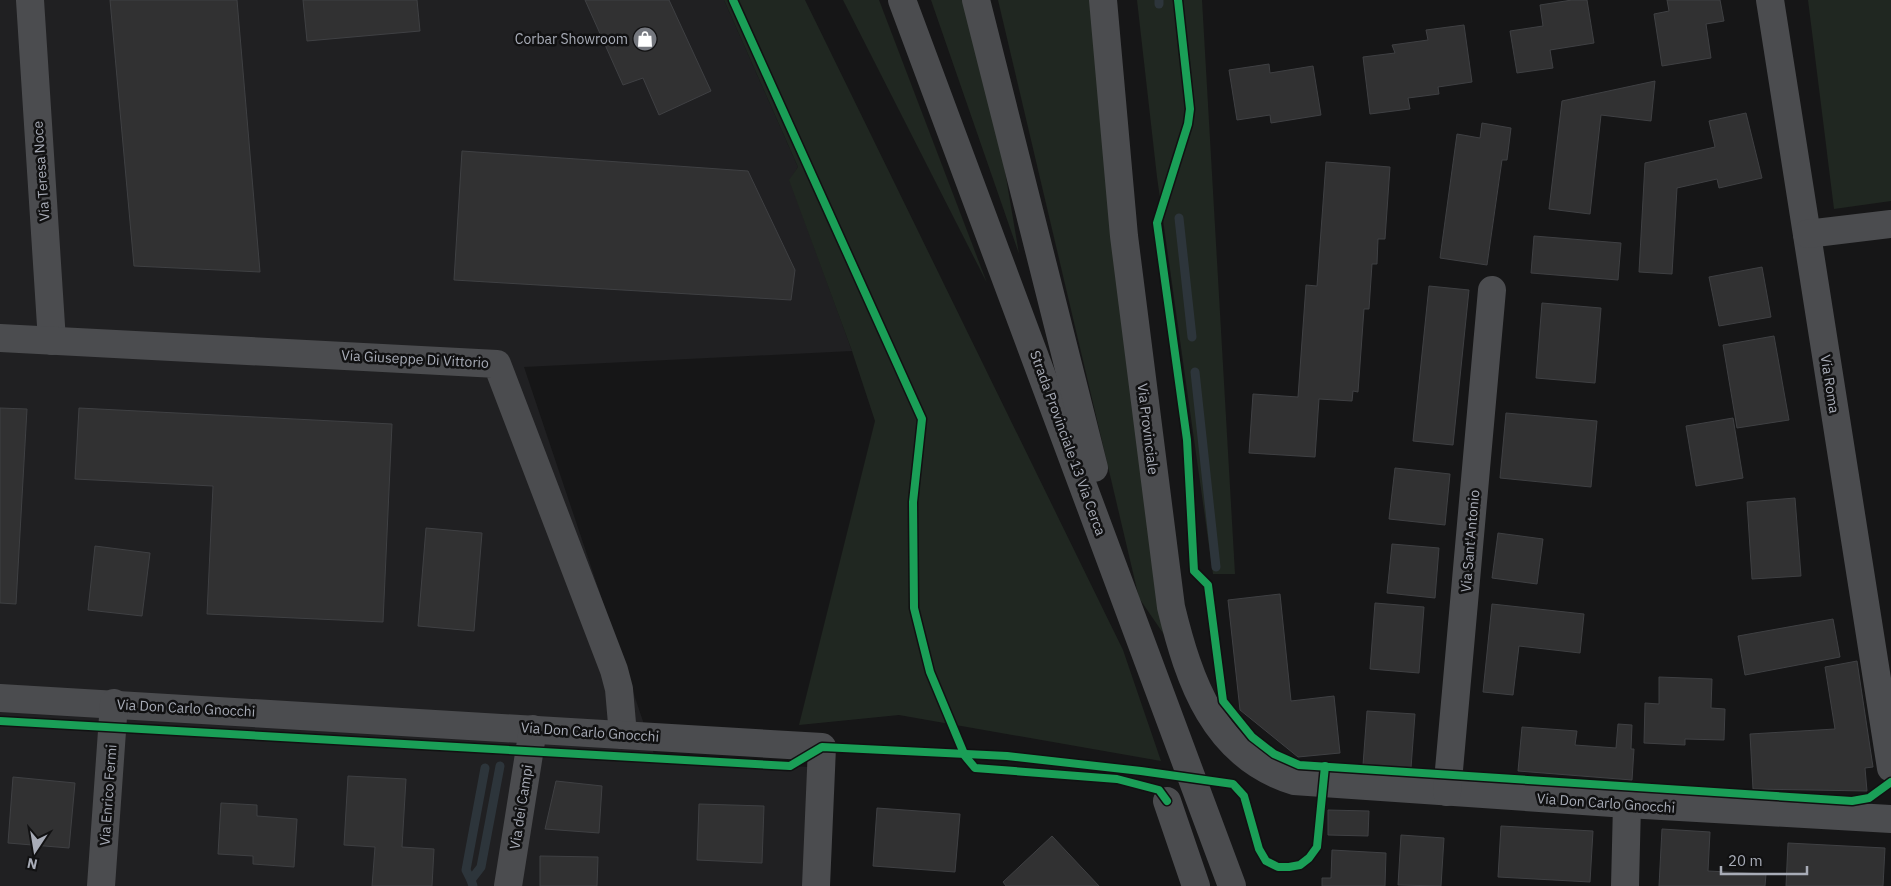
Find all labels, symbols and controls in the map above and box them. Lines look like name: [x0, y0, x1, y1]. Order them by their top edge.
shop icon: Corbar Showroom: [632, 26, 658, 52]
place label: Corbar Showroom: [515, 30, 628, 48]
street label: Via Teresa Noce: [29, 120, 53, 222]
street label: Via Giuseppe Di Vittorio: [341, 346, 489, 372]
street label: Strada Provinciale 13 Via Cerca: [1026, 348, 1110, 539]
street label: Via Roma: [1816, 353, 1844, 415]
street label: Via Provinciale: [1133, 382, 1163, 476]
street label: Via Sant'Antonio: [1457, 489, 1483, 593]
street label: Via Don Carlo Gnocchi: [116, 695, 256, 721]
street label: Via Don Carlo Gnocchi: [520, 718, 660, 746]
street label: Via Enrico Fermi: [95, 744, 121, 846]
street label: Via dei Campi: [505, 763, 537, 851]
street label: Via Don Carlo Gnocchi: [1536, 789, 1676, 817]
north arrow: [10, 826, 60, 876]
scale bar: [1721, 844, 1807, 876]
text: 20 m: [1728, 851, 1763, 870]
text: N: [25, 854, 39, 874]

